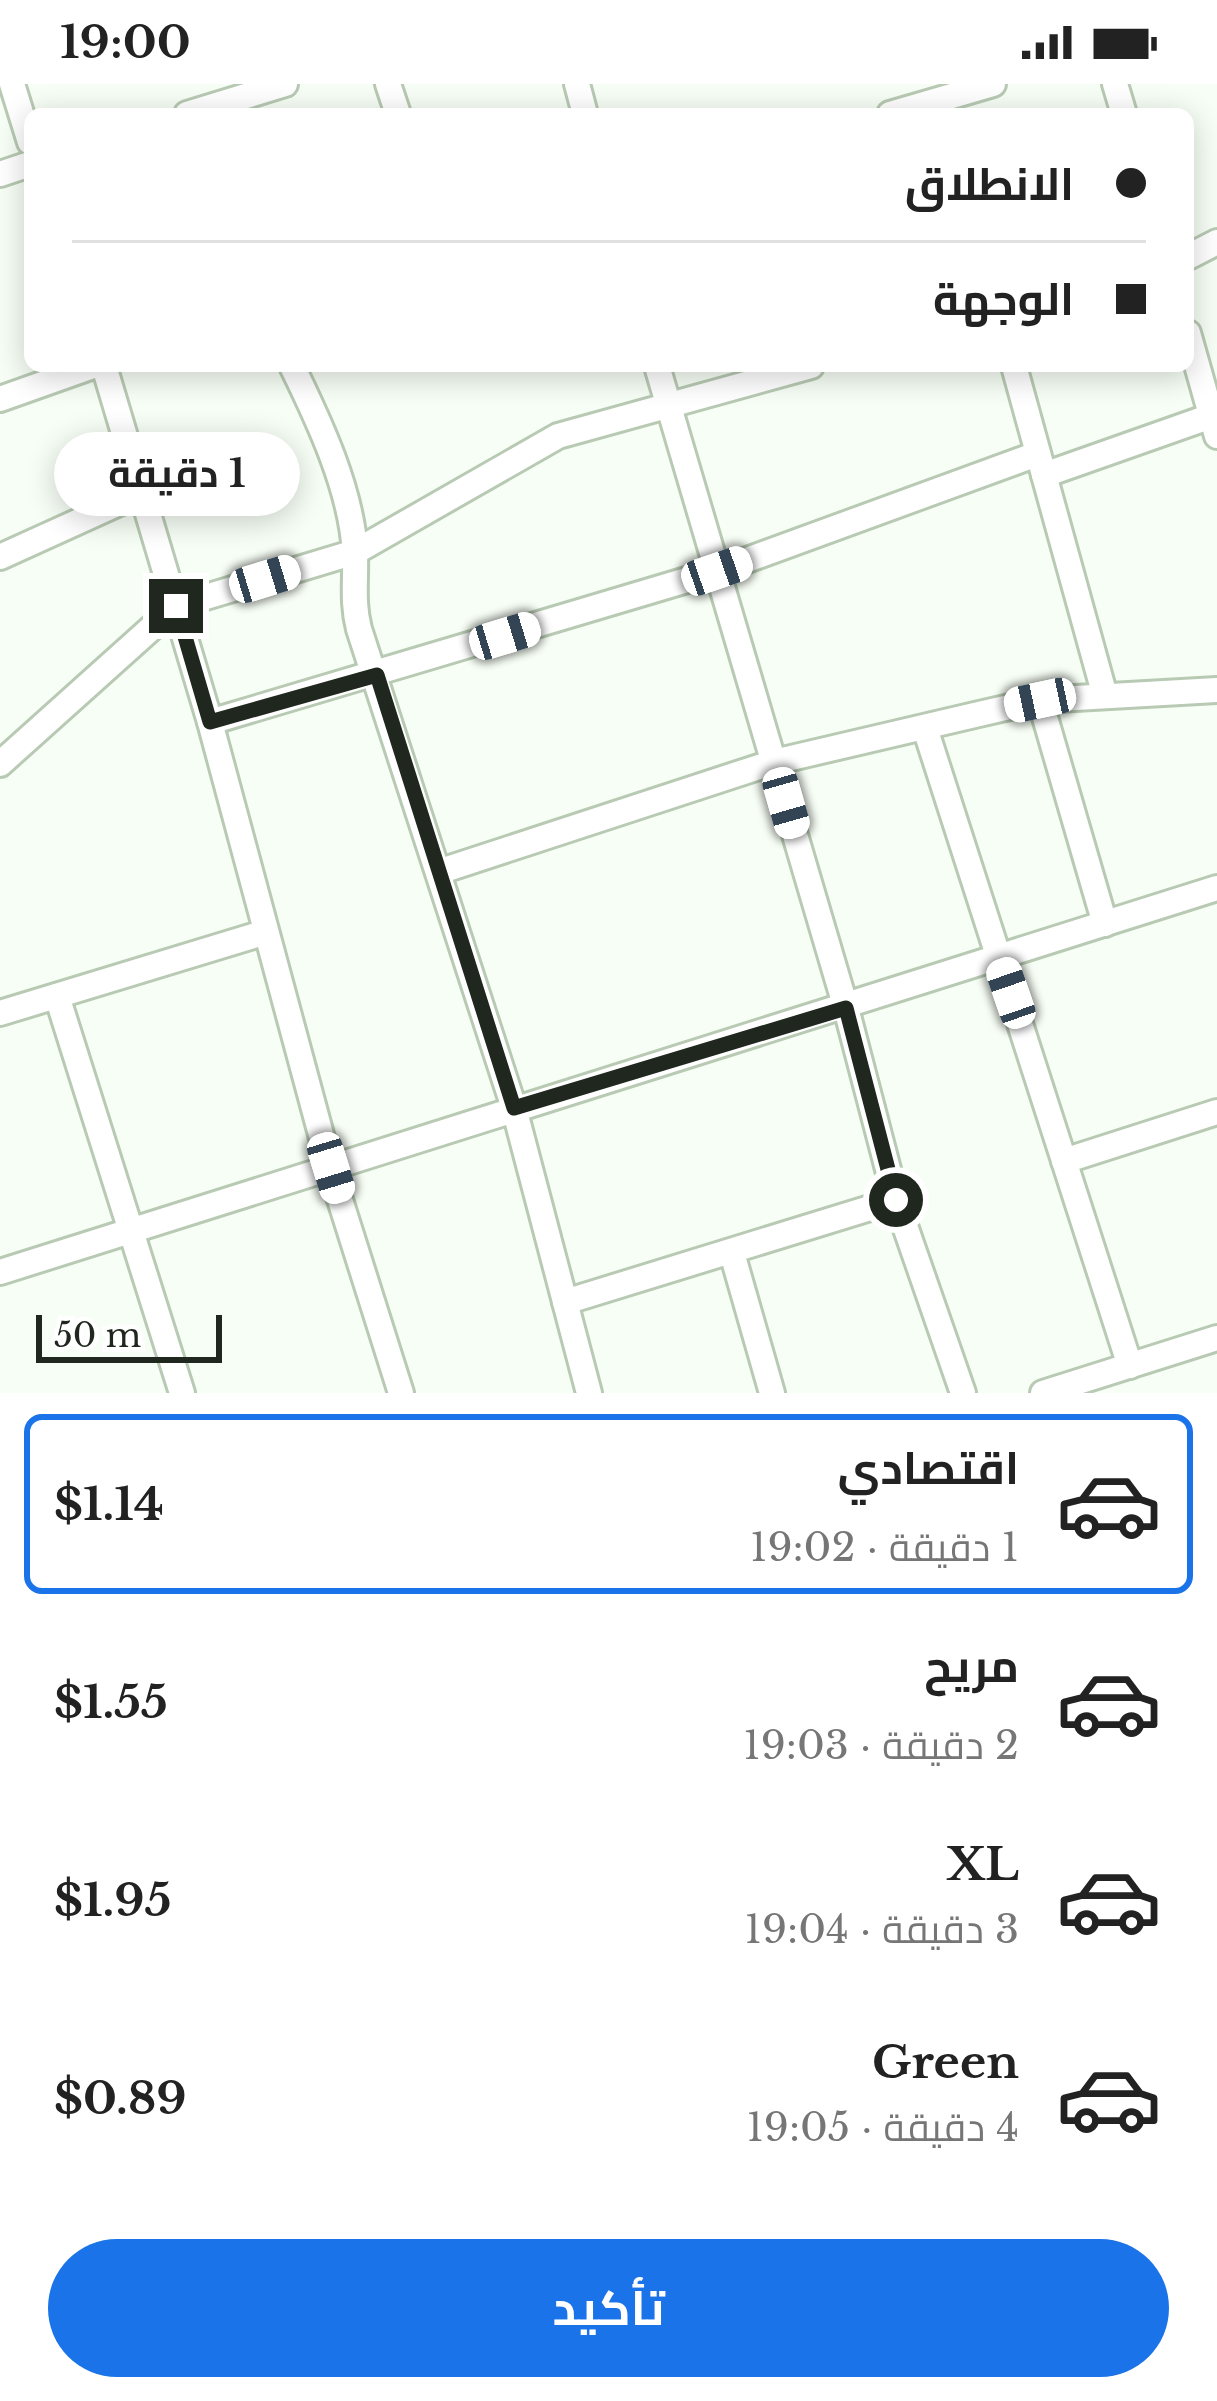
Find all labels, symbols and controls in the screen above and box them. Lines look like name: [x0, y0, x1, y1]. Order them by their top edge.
text: 19:00: [60, 14, 191, 70]
text: الانطلاق: [905, 156, 1074, 212]
text: الوجهة: [933, 271, 1074, 327]
callout: 1 دقيقة: [53, 432, 299, 516]
text: 1 دقيقة: [108, 449, 246, 498]
car: [677, 542, 757, 600]
car: [225, 551, 305, 607]
route end: [149, 579, 203, 633]
car: [465, 608, 545, 664]
car: [1001, 675, 1079, 725]
car: [759, 763, 813, 843]
car: [982, 953, 1040, 1033]
car: [303, 1128, 359, 1208]
route start: [869, 1173, 923, 1227]
scale bar: [36, 1309, 222, 1362]
text: 50 m: [54, 1315, 141, 1356]
text: اقتصادي: [838, 1440, 1019, 1496]
icon: car: [1055, 1450, 1163, 1558]
text: $1.14: [54, 1476, 164, 1532]
text: 1 دقيقة · 19:02: [750, 1523, 1019, 1572]
text: مريح: [924, 1638, 1019, 1694]
icon: car: [1055, 1648, 1163, 1756]
text: $1.55: [54, 1674, 168, 1730]
text: 2 دقيقة · 19:03: [743, 1721, 1019, 1770]
text: XL: [947, 1836, 1019, 1892]
icon: car: [1055, 1846, 1163, 1954]
text: $1.95: [54, 1872, 171, 1928]
text: 3 دقيقة · 19:04: [745, 1905, 1019, 1954]
text: Green: [872, 2034, 1019, 2090]
icon: car: [1055, 2044, 1163, 2152]
text: $0.89: [54, 2070, 187, 2126]
text: 4 دقيقة · 19:05: [746, 2103, 1019, 2152]
button: تأكيد: [48, 2239, 1169, 2377]

